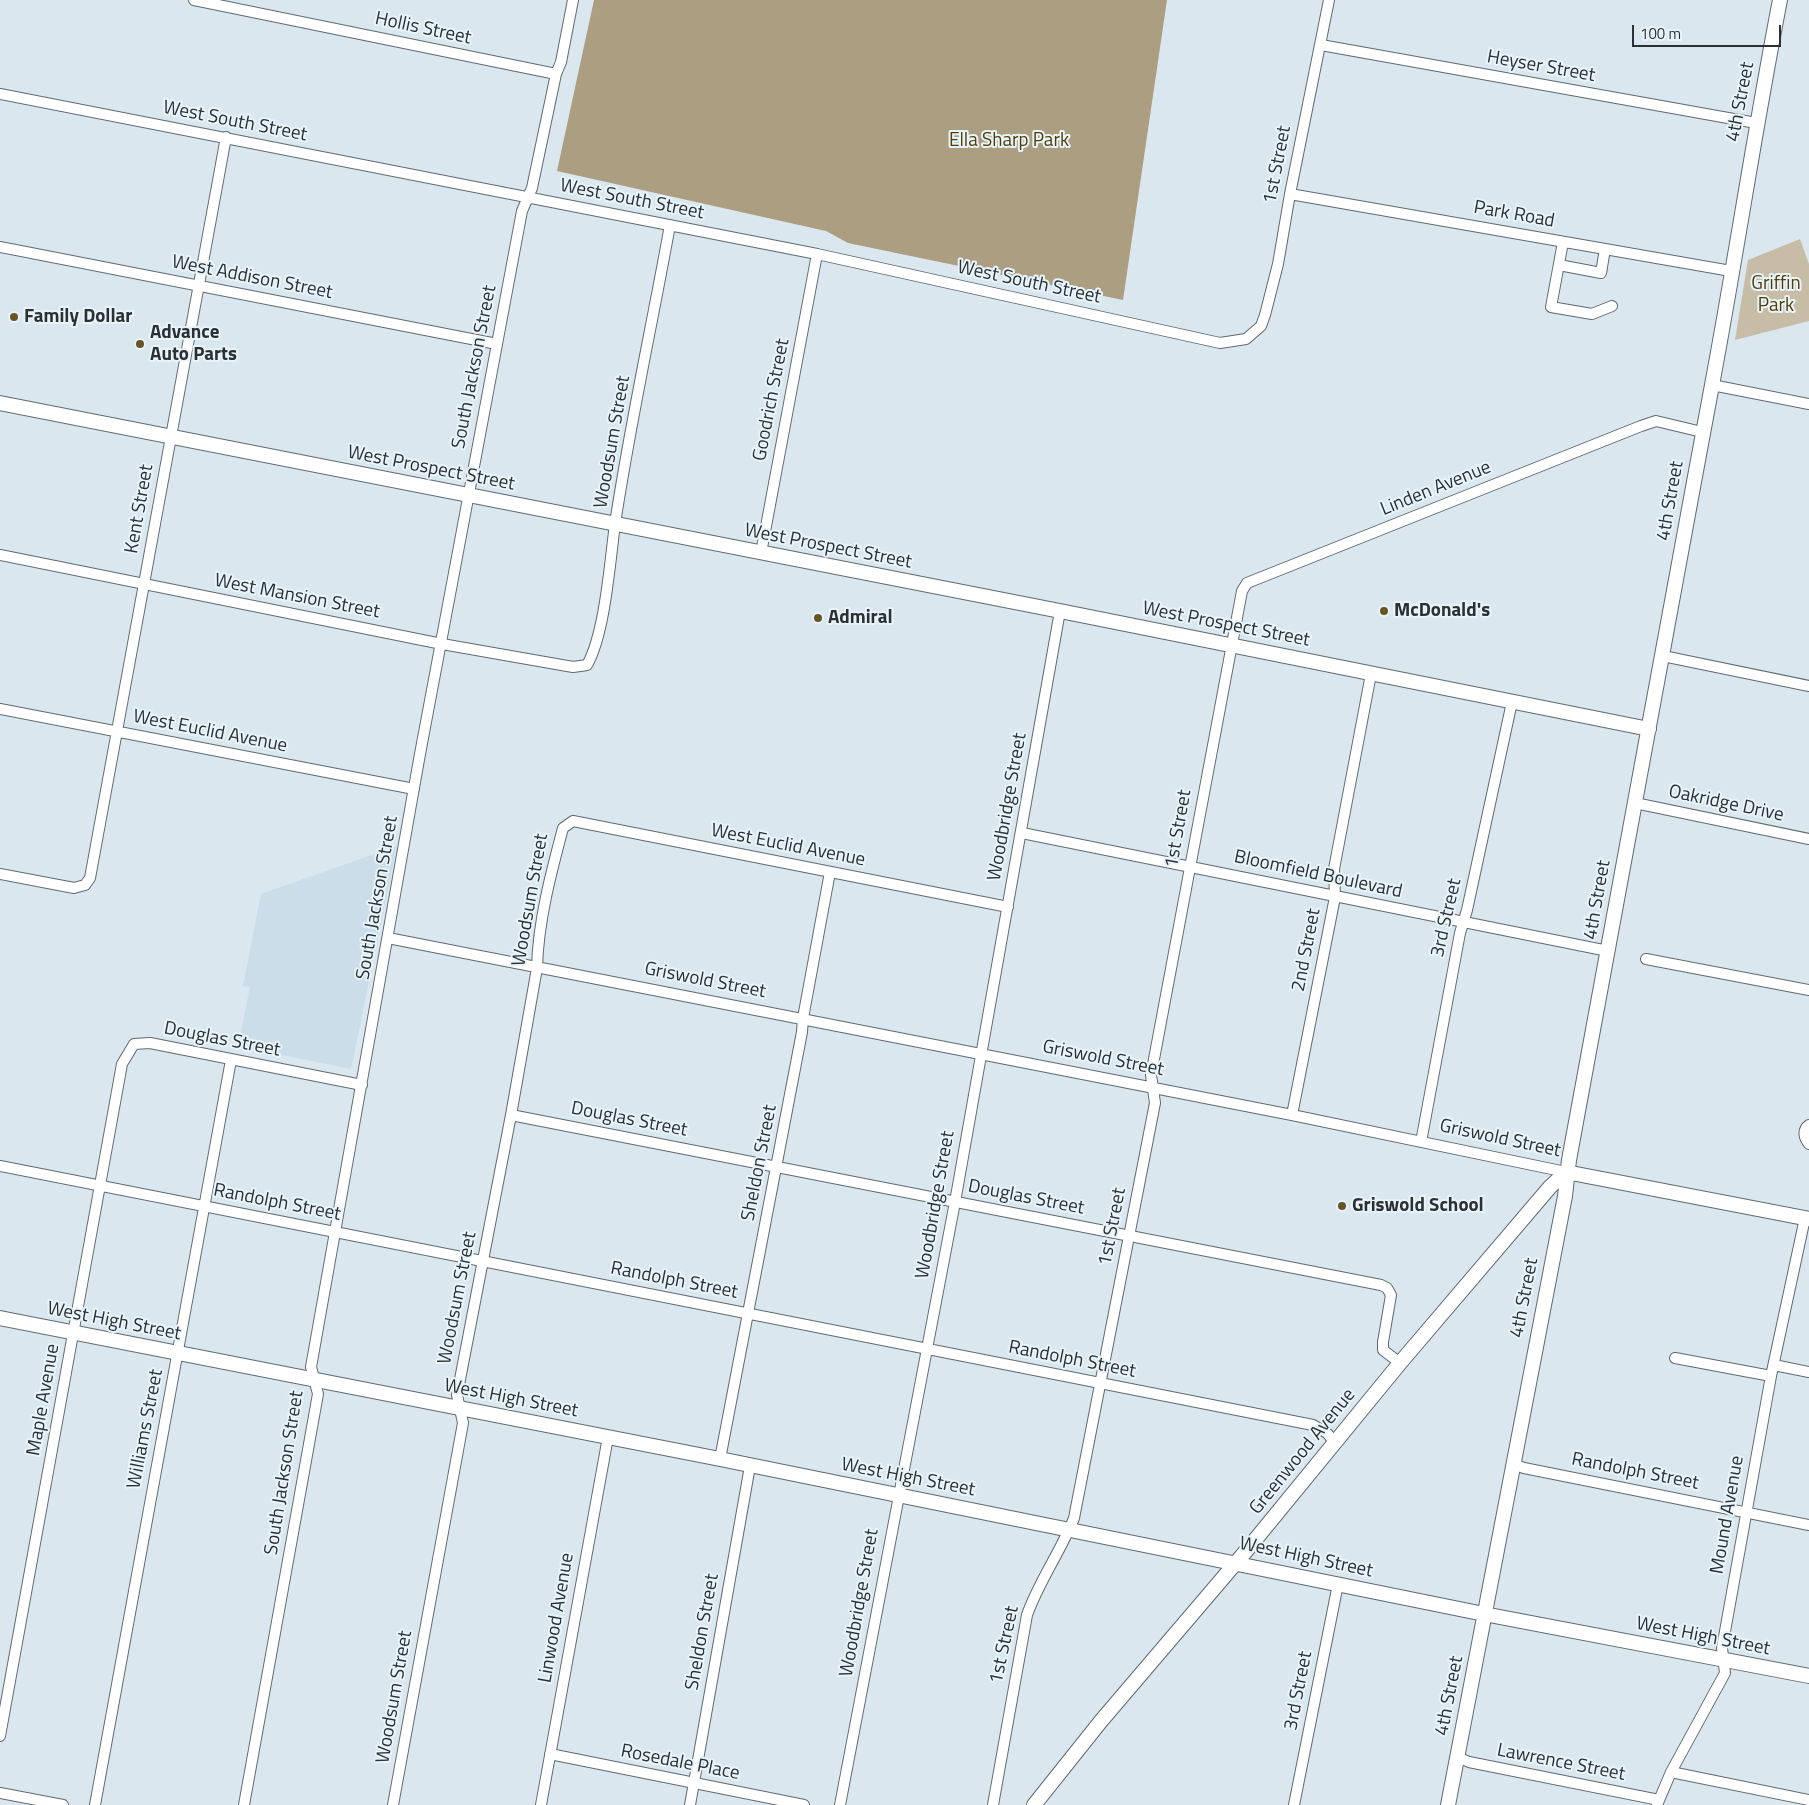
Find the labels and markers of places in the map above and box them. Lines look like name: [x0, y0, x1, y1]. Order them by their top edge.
place label: Family Dollar: [24, 306, 132, 328]
marker: Family Dollar: [8, 311, 20, 323]
place label: Advance Auto Parts: [150, 322, 237, 366]
marker: Advance Auto Parts: [134, 338, 146, 350]
place label: McDonald's: [1394, 600, 1490, 622]
marker: McDonald's: [1378, 605, 1390, 617]
place label: Admiral: [828, 607, 893, 629]
marker: Admiral: [812, 612, 824, 624]
place label: Griswold School: [1352, 1195, 1484, 1217]
marker: Griswold School: [1336, 1200, 1348, 1212]

